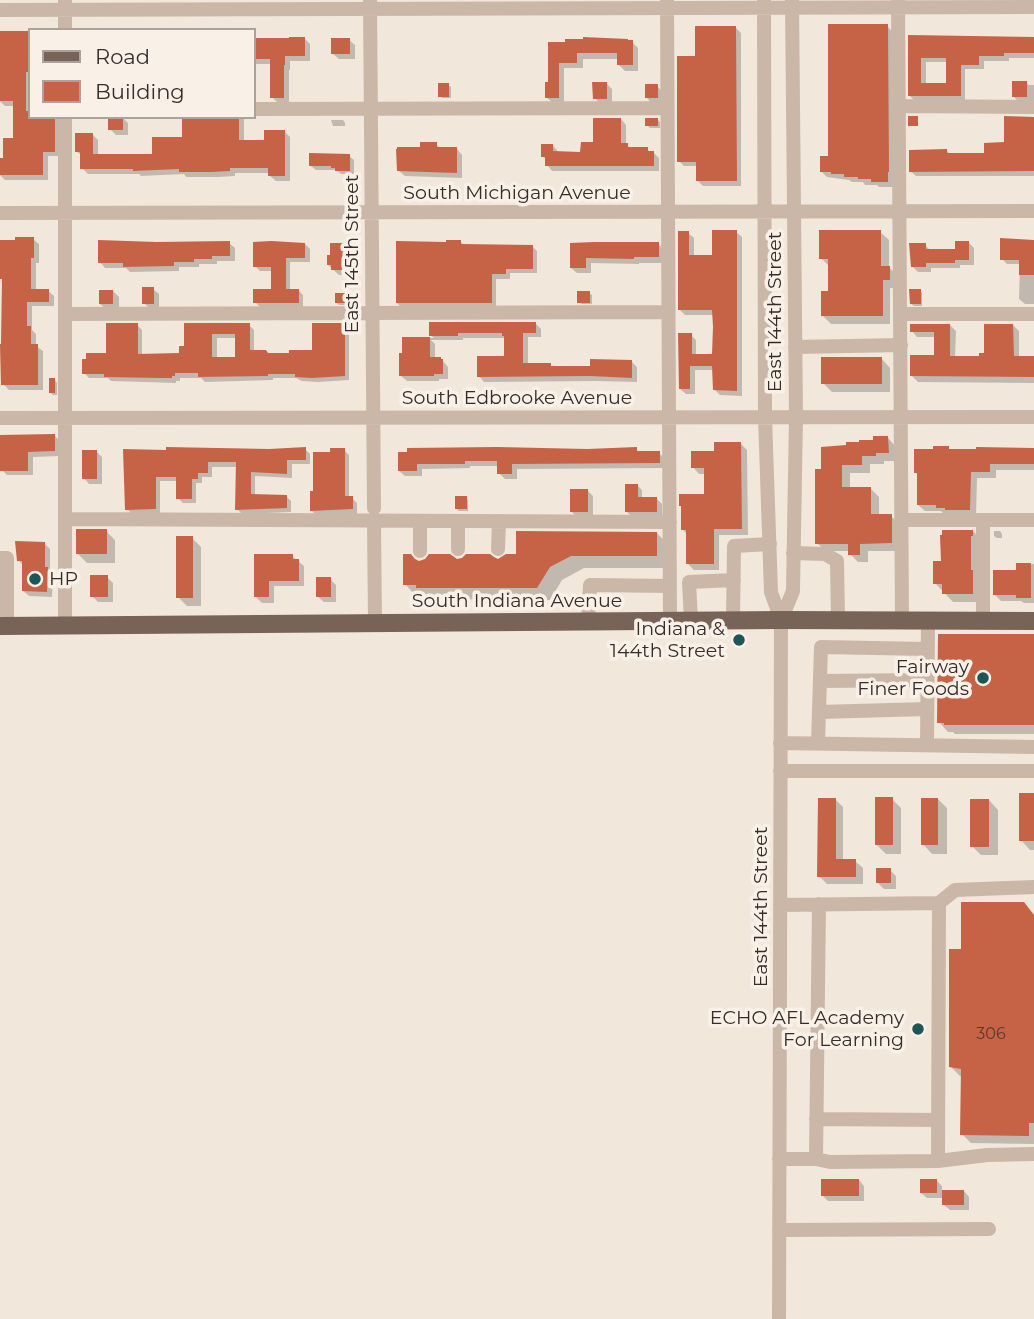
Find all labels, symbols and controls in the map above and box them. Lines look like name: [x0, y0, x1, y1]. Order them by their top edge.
legend: [28, 28, 256, 119]
text: Road: [95, 44, 150, 69]
text: Building: [95, 79, 185, 104]
street label: East 145th Street: [341, 175, 363, 333]
street label: South Michigan Avenue: [403, 182, 631, 204]
street label: East 144th Street: [764, 232, 786, 392]
street label: South Edbrooke Avenue: [402, 387, 632, 409]
place label: HP: [49, 568, 78, 590]
marker: HP: [27, 571, 43, 587]
street label: South Indiana Avenue: [412, 590, 622, 612]
place label: Indiana & 144th Street: [610, 618, 725, 662]
marker: Indiana & 144th Street: [731, 632, 747, 648]
place label: Fairway Finer Foods: [857, 656, 969, 700]
marker: Fairway Finer Foods: [975, 670, 991, 686]
street label: East 144th Street: [750, 827, 772, 987]
place label: ECHO AFL Academy For Learning: [710, 1007, 904, 1051]
marker: ECHO AFL Academy For Learning: [910, 1021, 926, 1037]
house number: 306: [976, 1024, 1006, 1044]

